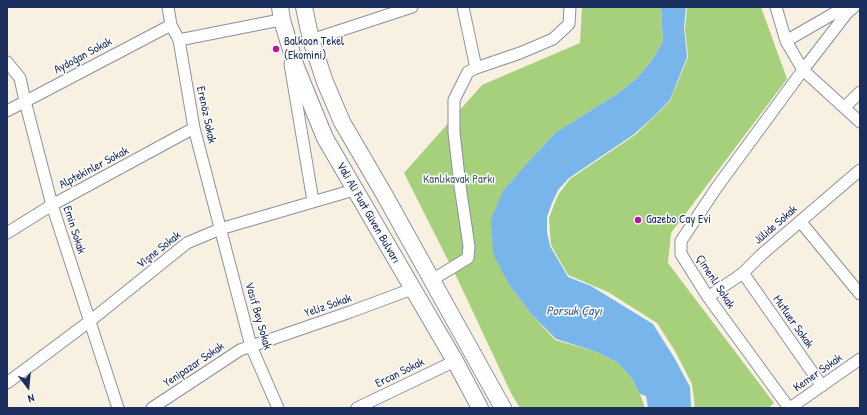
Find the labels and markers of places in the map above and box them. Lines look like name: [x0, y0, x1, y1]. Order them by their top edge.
place label: Balkoon Tekel (Ekomini): [284, 35, 344, 63]
marker: Balkoon Tekel (Ekomini): [271, 44, 281, 54]
place label: Gazebo Cay Evi: [646, 213, 711, 227]
marker: Gazebo Cay Evi: [633, 215, 643, 225]

